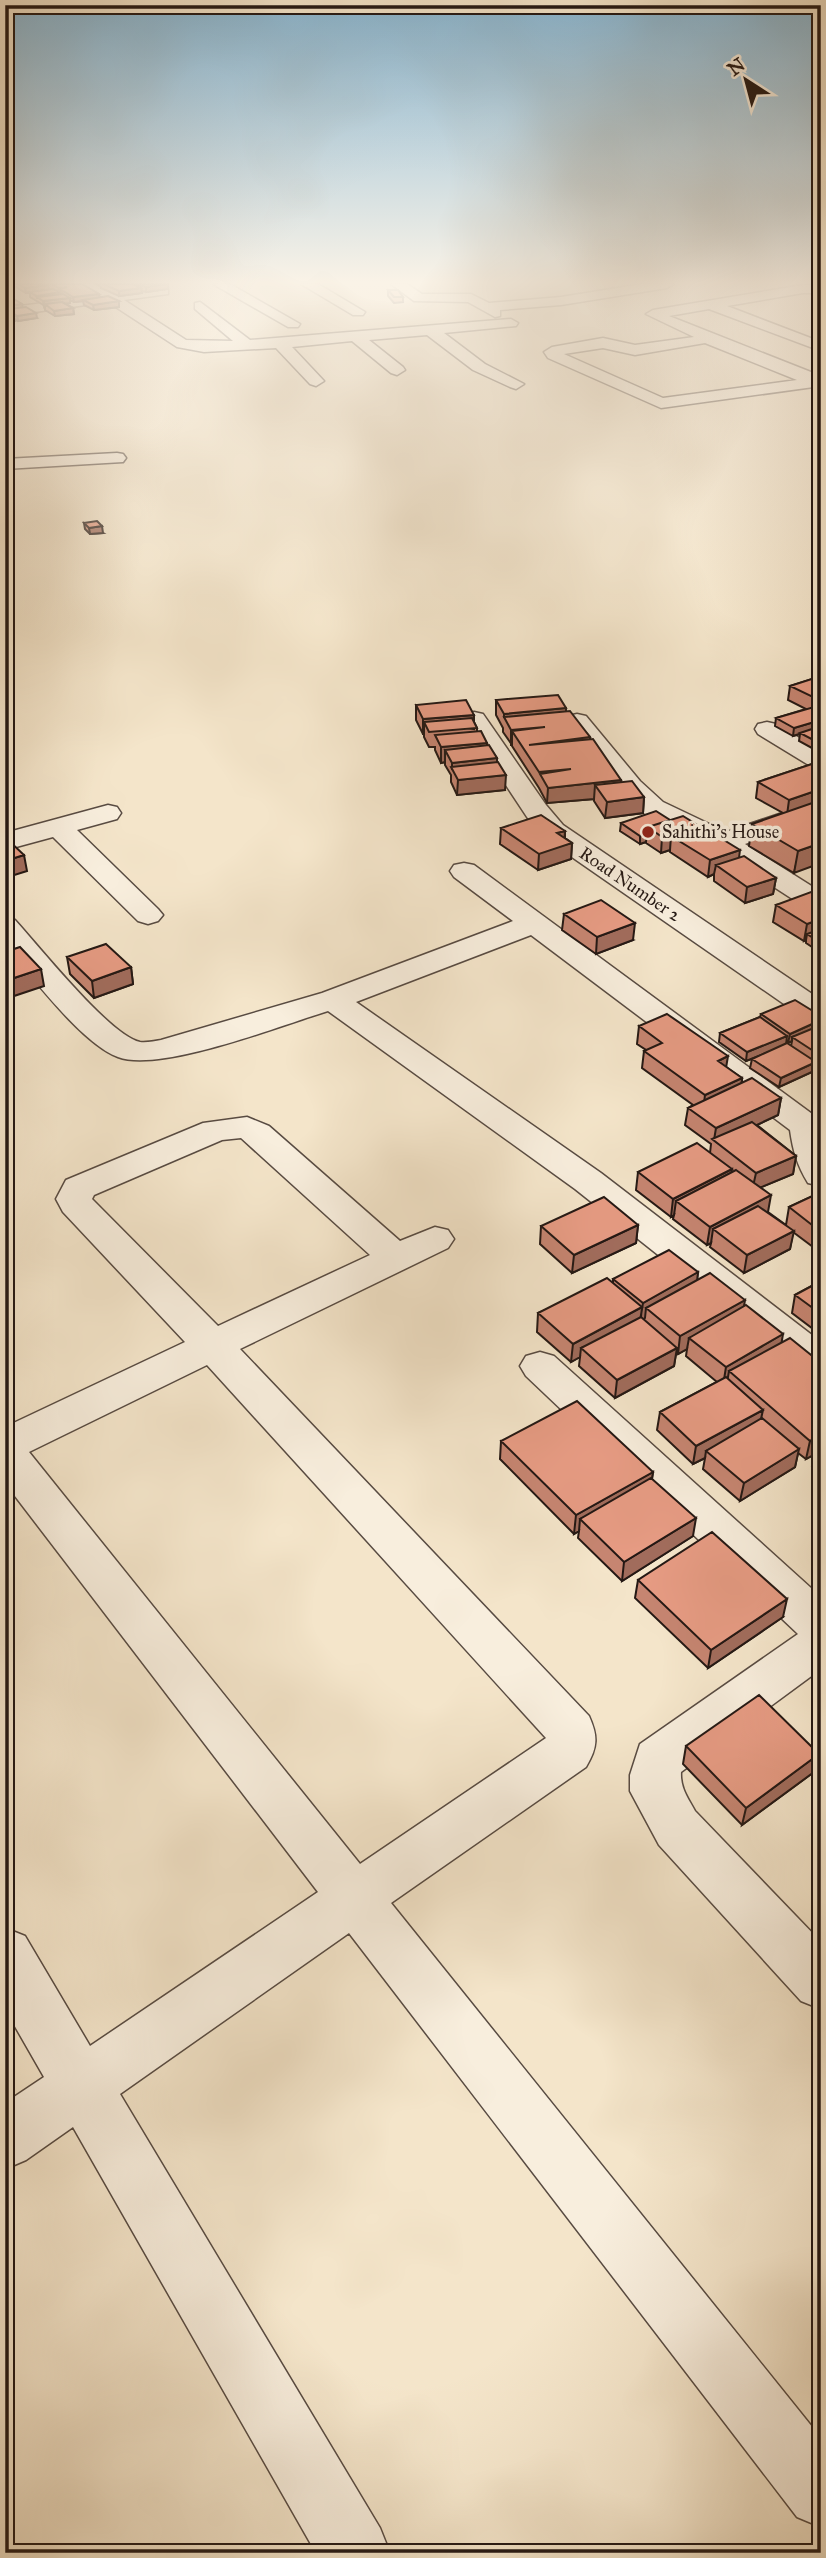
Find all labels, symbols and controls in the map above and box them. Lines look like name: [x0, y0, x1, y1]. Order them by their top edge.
north arrow: [710, 46, 780, 116]
text: N: [723, 53, 750, 81]
place label: Sahithi's House: [662, 821, 779, 843]
marker: Sahithi's House: [640, 824, 656, 840]
street label: Road Number 2: [575, 842, 685, 926]

